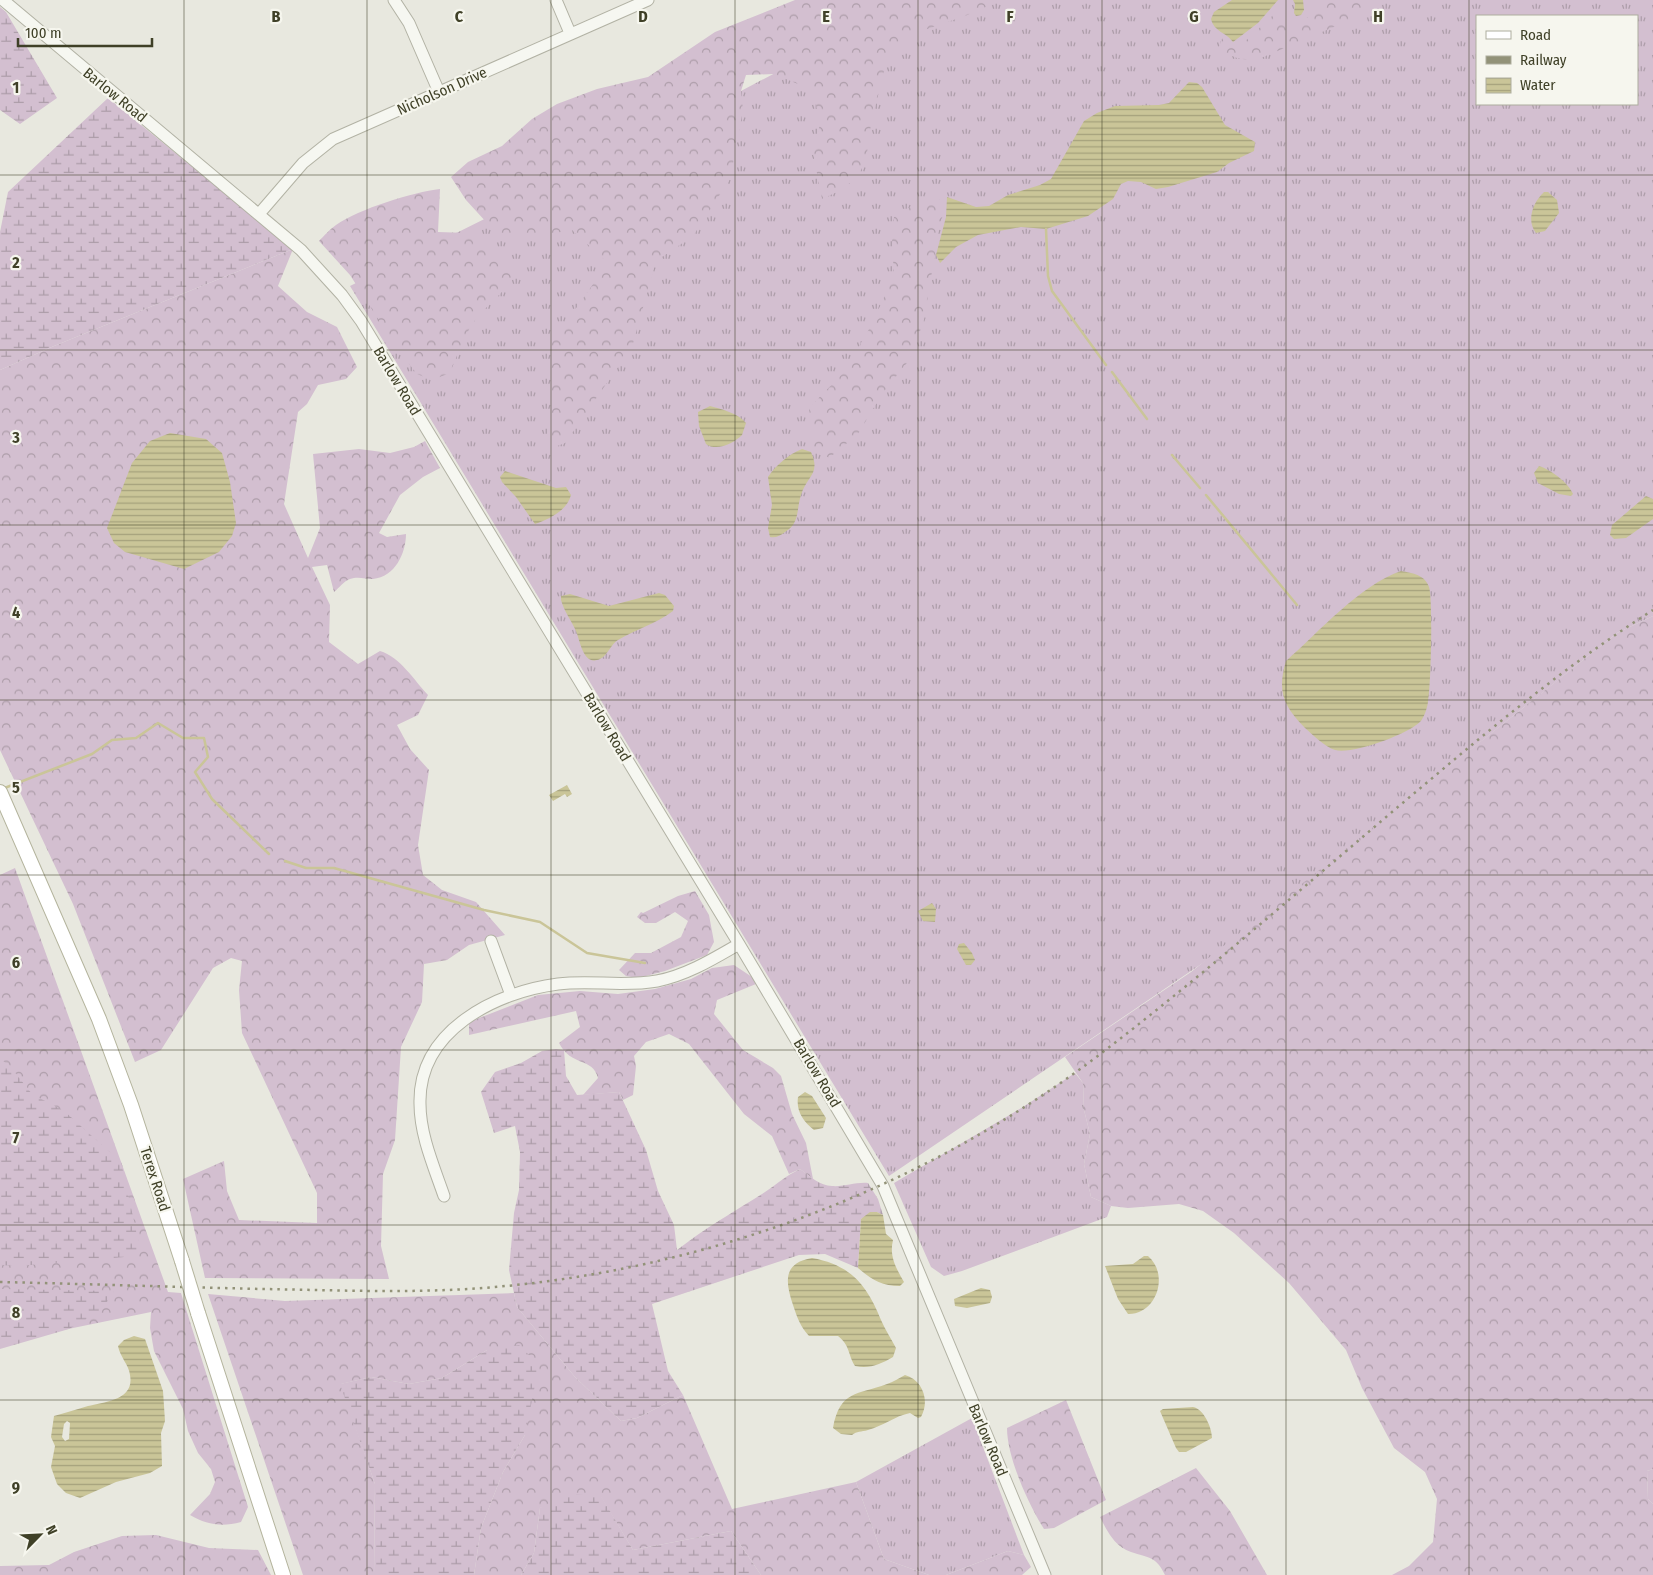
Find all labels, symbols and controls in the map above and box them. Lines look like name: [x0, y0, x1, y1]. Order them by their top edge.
text: B: [272, 7, 281, 26]
text: C: [455, 7, 464, 26]
text: D: [638, 7, 648, 26]
text: E: [822, 7, 830, 26]
text: F: [1006, 7, 1014, 26]
text: G: [1189, 7, 1199, 26]
text: H: [1373, 7, 1383, 26]
scale bar: [18, 15, 151, 47]
legend: [1476, 15, 1638, 105]
text: 100 m: [25, 24, 62, 42]
text: Road: [1520, 26, 1551, 44]
text: Railway: [1520, 51, 1567, 69]
street label: Nicholson Drive: [394, 63, 490, 119]
street label: Barlow Road: [79, 64, 151, 126]
text: Water: [1520, 76, 1556, 94]
text: 1: [13, 78, 19, 97]
text: 2: [11, 253, 20, 272]
street label: Barlow Road: [369, 343, 425, 419]
text: 3: [11, 428, 20, 447]
text: 4: [12, 603, 20, 622]
street label: Barlow Road: [579, 689, 635, 765]
text: 5: [12, 778, 20, 797]
text: 6: [12, 953, 20, 972]
street label: Barlow Road: [789, 1035, 845, 1111]
text: 7: [13, 1128, 20, 1147]
street label: Terex Road: [136, 1144, 174, 1214]
text: 8: [12, 1303, 21, 1322]
street label: Barlow Road: [965, 1401, 1011, 1479]
text: 9: [12, 1478, 20, 1497]
north arrow: [15, 1510, 65, 1560]
text: N: [42, 1523, 61, 1537]

